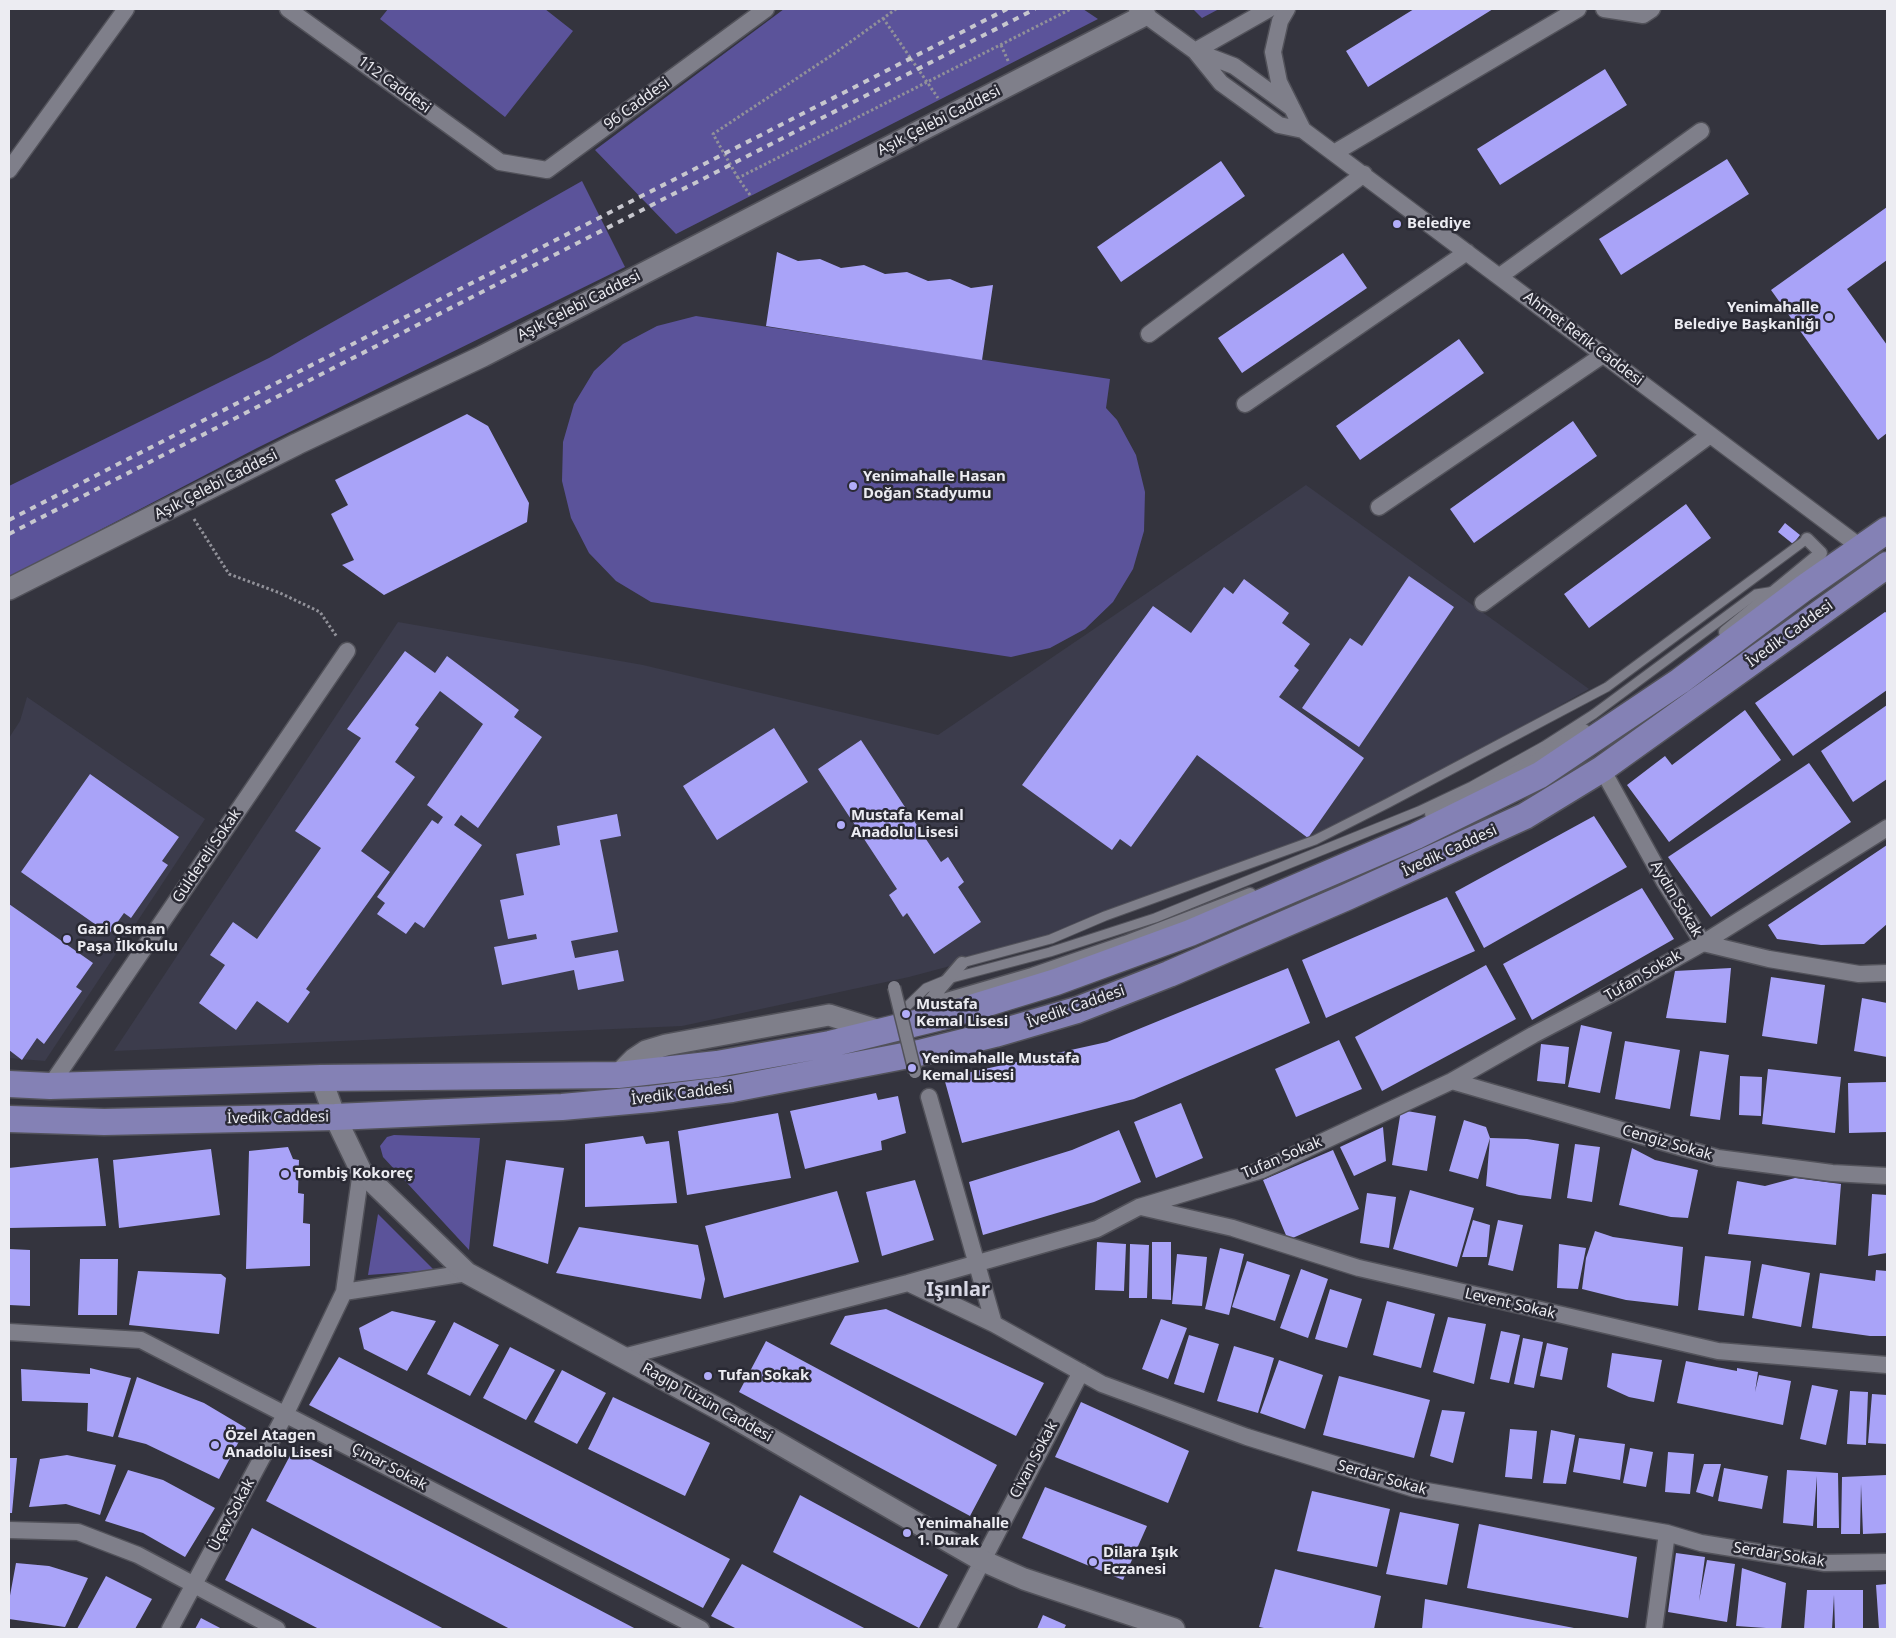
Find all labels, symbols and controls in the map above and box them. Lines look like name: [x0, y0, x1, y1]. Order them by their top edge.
street label: 112 Caddesi: [354, 53, 434, 117]
street label: 96 Caddesi: [601, 74, 673, 134]
street label: Aşık Çelebi Caddesi: [874, 82, 1004, 160]
place label: Belediye: [1407, 215, 1471, 233]
marker: Belediye: [1391, 218, 1403, 230]
street label: Aşık Çelebi Caddesi: [514, 267, 644, 345]
street label: Ahmet Refik Caddesi: [1520, 288, 1646, 390]
place label: Yenimahalle Belediye Başkanlığı: [1674, 299, 1819, 334]
marker: Yenimahalle Belediye Başkanlığı: [1823, 311, 1835, 323]
street label: Aşık Çelebi Caddesi: [151, 446, 281, 524]
place label: Yenimahalle Hasan Doğan Stadyumu: [863, 468, 1006, 503]
marker: Yenimahalle Hasan Doğan Stadyumu: [847, 480, 859, 492]
street label: İvedik Caddesi: [1743, 597, 1837, 671]
street label: Güldereli Sokak: [169, 806, 245, 906]
place label: Mustafa Kemal Anadolu Lisesi: [851, 807, 964, 842]
marker: Mustafa Kemal Anadolu Lisesi: [835, 819, 847, 831]
street label: İvedik Caddesi: [1400, 821, 1500, 881]
street label: Aydın Sokak: [1646, 858, 1706, 940]
place label: Gazi Osman Paşa İlkokulu: [77, 921, 178, 956]
marker: Gazi Osman Paşa İlkokulu: [61, 933, 73, 945]
street label: Tufan Sokak: [1602, 947, 1684, 1005]
street label: İvedik Caddesi: [1025, 982, 1127, 1032]
place label: Mustafa Kemal Lisesi: [916, 996, 1008, 1031]
marker: Mustafa Kemal Lisesi: [900, 1008, 912, 1020]
place label: Yenimahalle Mustafa Kemal Lisesi: [922, 1050, 1080, 1085]
marker: Yenimahalle Mustafa Kemal Lisesi: [906, 1062, 918, 1074]
street label: İvedik Caddesi: [630, 1079, 734, 1109]
street label: İvedik Caddesi: [227, 1108, 329, 1128]
street label: Cengiz Sokak: [1620, 1122, 1714, 1164]
street label: Tufan Sokak: [1239, 1133, 1325, 1183]
place label: Tombiş Kokoreç: [295, 1165, 413, 1183]
marker: Tombiş Kokoreç: [279, 1168, 291, 1180]
district label: Işınlar: [926, 1278, 990, 1302]
street label: Levent Sokak: [1463, 1285, 1557, 1323]
street label: Ragıp Tüzün Caddesi: [639, 1360, 775, 1446]
place label: Tufan Sokak: [718, 1367, 809, 1385]
marker: Tufan Sokak: [702, 1370, 714, 1382]
street label: Civan Sokak: [1006, 1419, 1062, 1501]
place label: Özel Atagen Anadolu Lisesi: [225, 1427, 332, 1462]
marker: Özel Atagen Anadolu Lisesi: [209, 1439, 221, 1451]
street label: Çınar Sokak: [348, 1440, 430, 1494]
street label: Serdar Sokak: [1335, 1457, 1429, 1499]
street label: Üçev Sokak: [205, 1476, 259, 1554]
place label: Yenimahalle 1. Durak: [917, 1515, 1009, 1550]
marker: Yenimahalle 1. Durak: [901, 1527, 913, 1539]
street label: Serdar Sokak: [1732, 1539, 1826, 1571]
place label: Dilara Işık Eczanesi: [1103, 1544, 1178, 1579]
marker: Dilara Işık Eczanesi: [1087, 1556, 1099, 1568]

